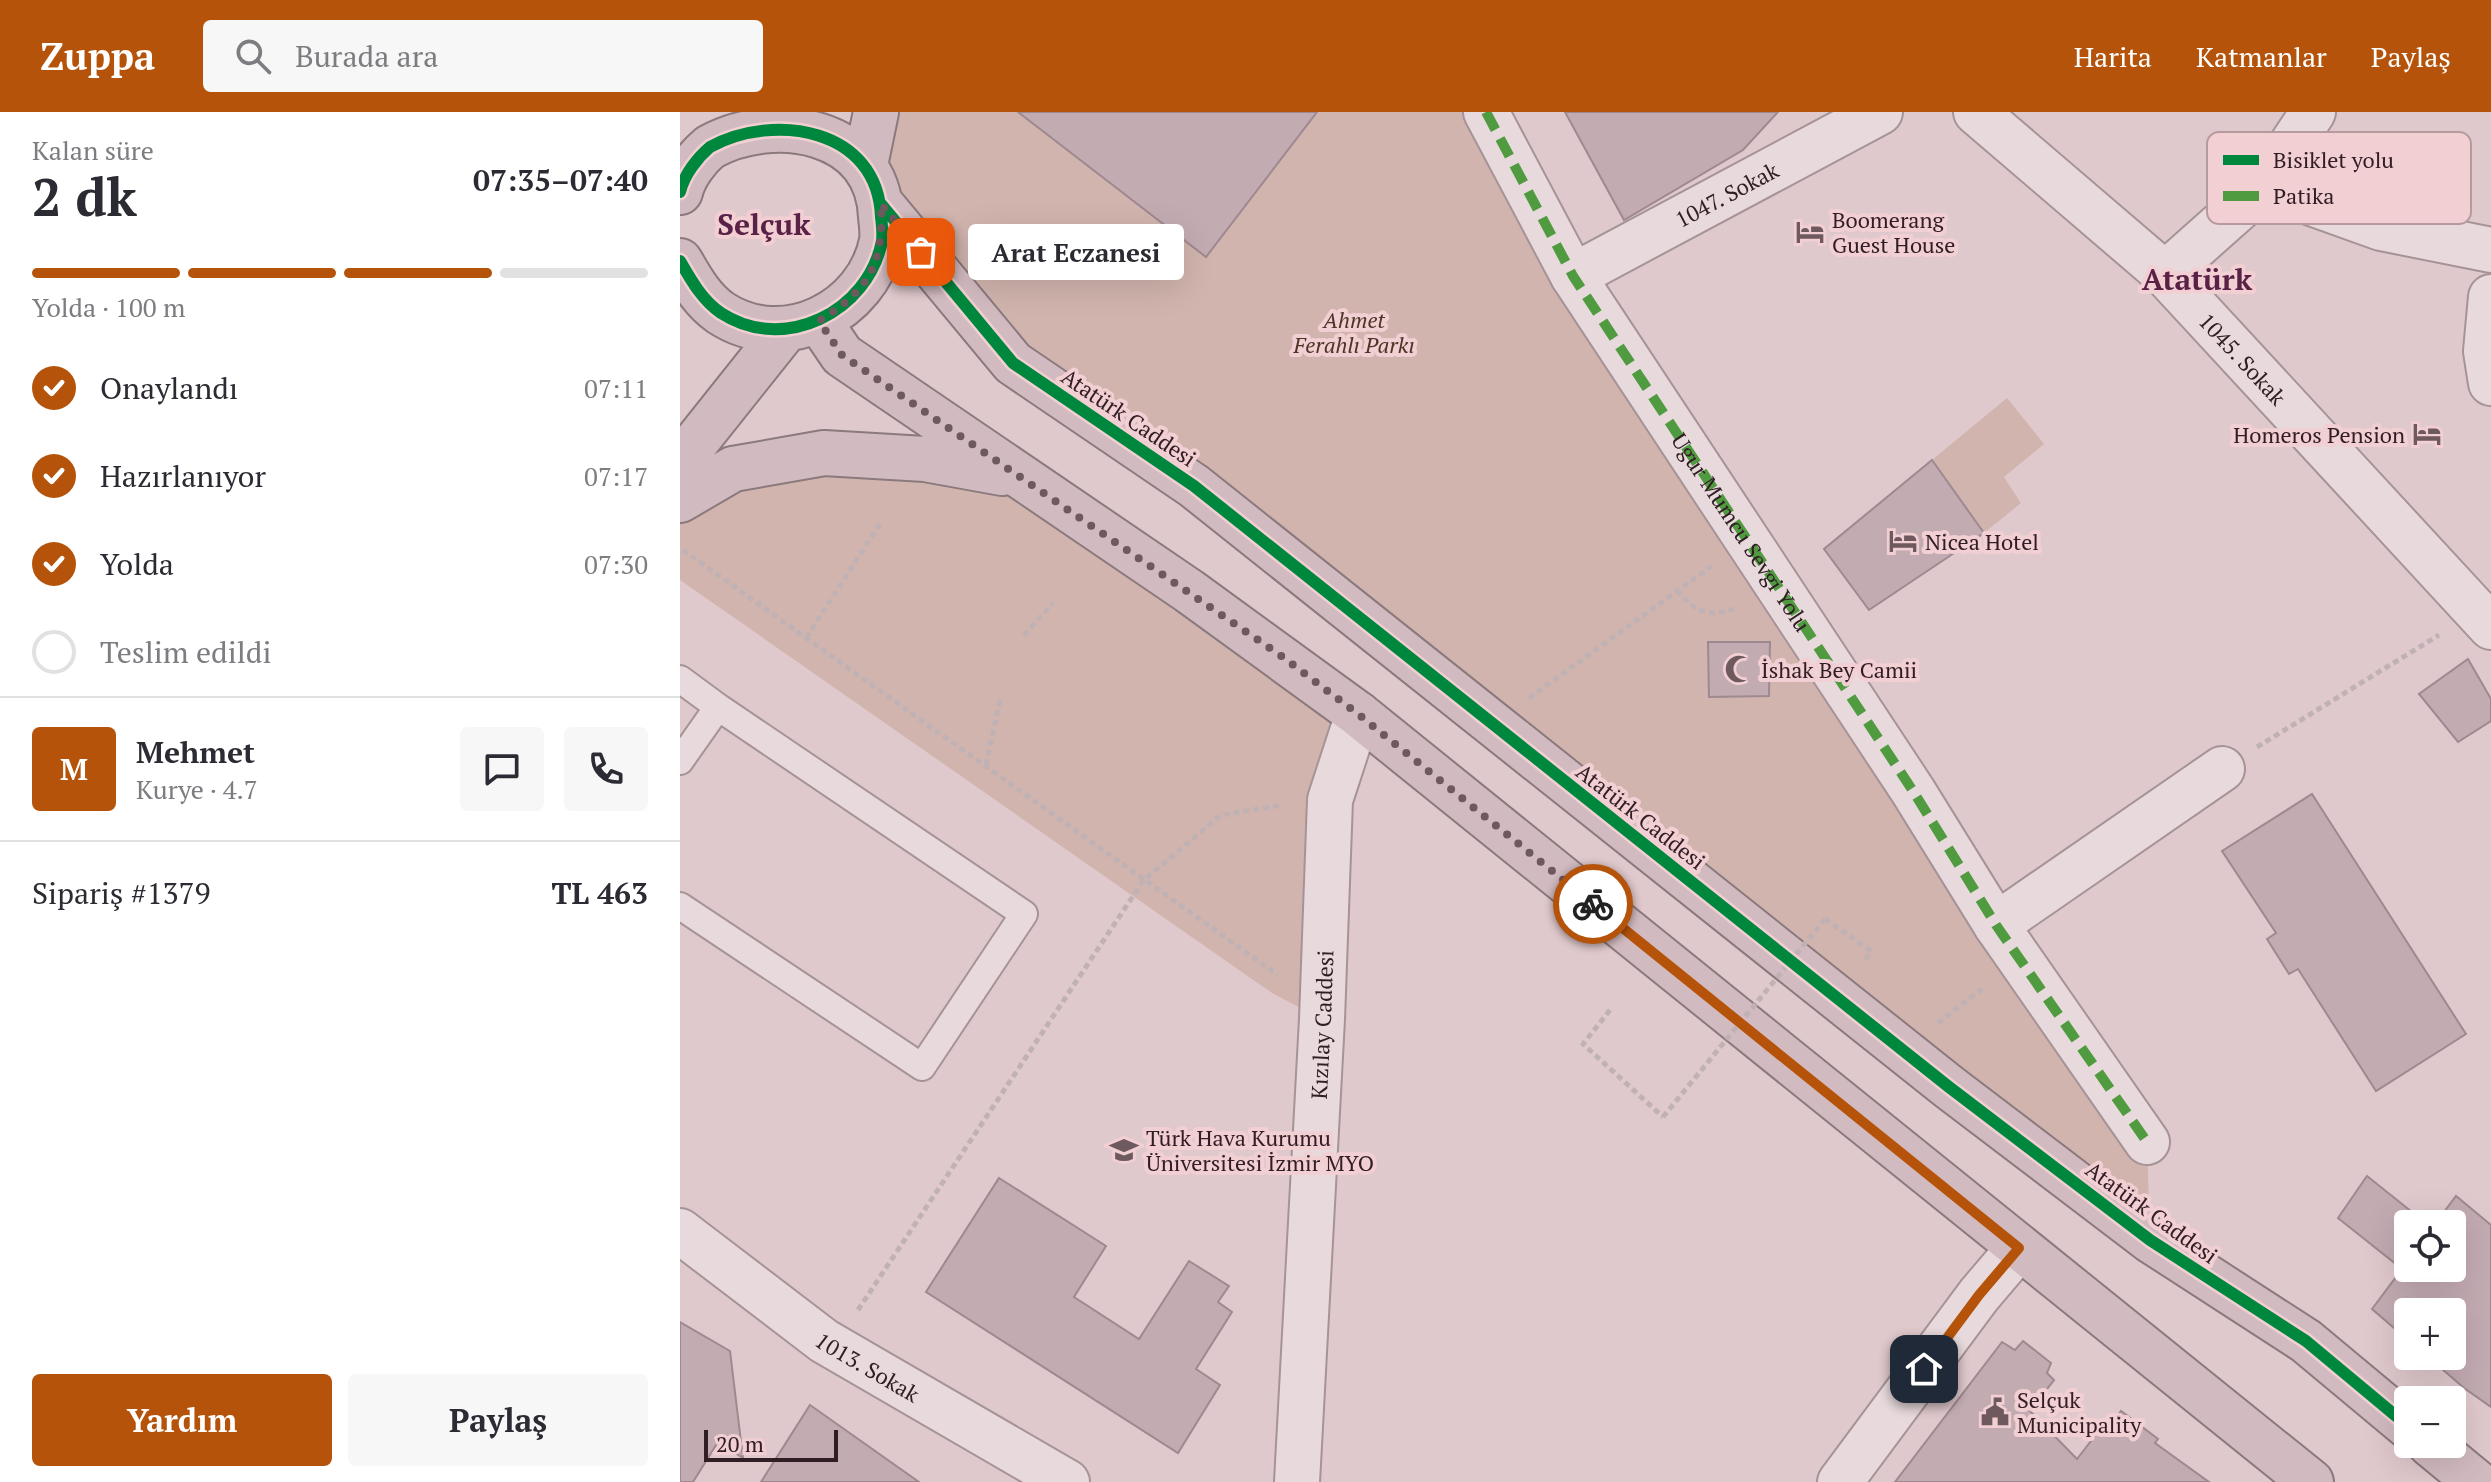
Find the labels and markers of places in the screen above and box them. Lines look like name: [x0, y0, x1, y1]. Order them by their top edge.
place label: Boomerang Guest House: [1832, 205, 1955, 259]
hotel icon: Boomerang Guest House: [1795, 217, 1825, 247]
pin: [887, 218, 955, 286]
callout: Arat Eczanesi: [969, 224, 1185, 280]
hotel icon: Homeros Pension: [2412, 419, 2442, 449]
place label: Homeros Pension: [2233, 420, 2405, 449]
hotel icon: Nicea Hotel: [1888, 526, 1918, 556]
place label: Nicea Hotel: [1925, 527, 2039, 556]
mosque icon: İshak Bey Camii: [1724, 654, 1754, 684]
place label: İshak Bey Camii: [1761, 655, 1917, 684]
place label: Türk Hava Kurumu Üniversitesi İzmir MYO: [1146, 1123, 1374, 1177]
school or university icon: Türk Hava Kurumu Üniversitesi İzmir MYO: [1109, 1135, 1139, 1165]
pin: [1890, 1335, 1958, 1403]
place label: Selçuk Municipality: [2017, 1385, 2142, 1439]
public building icon: Selçuk Municipality: [1980, 1397, 2010, 1427]

